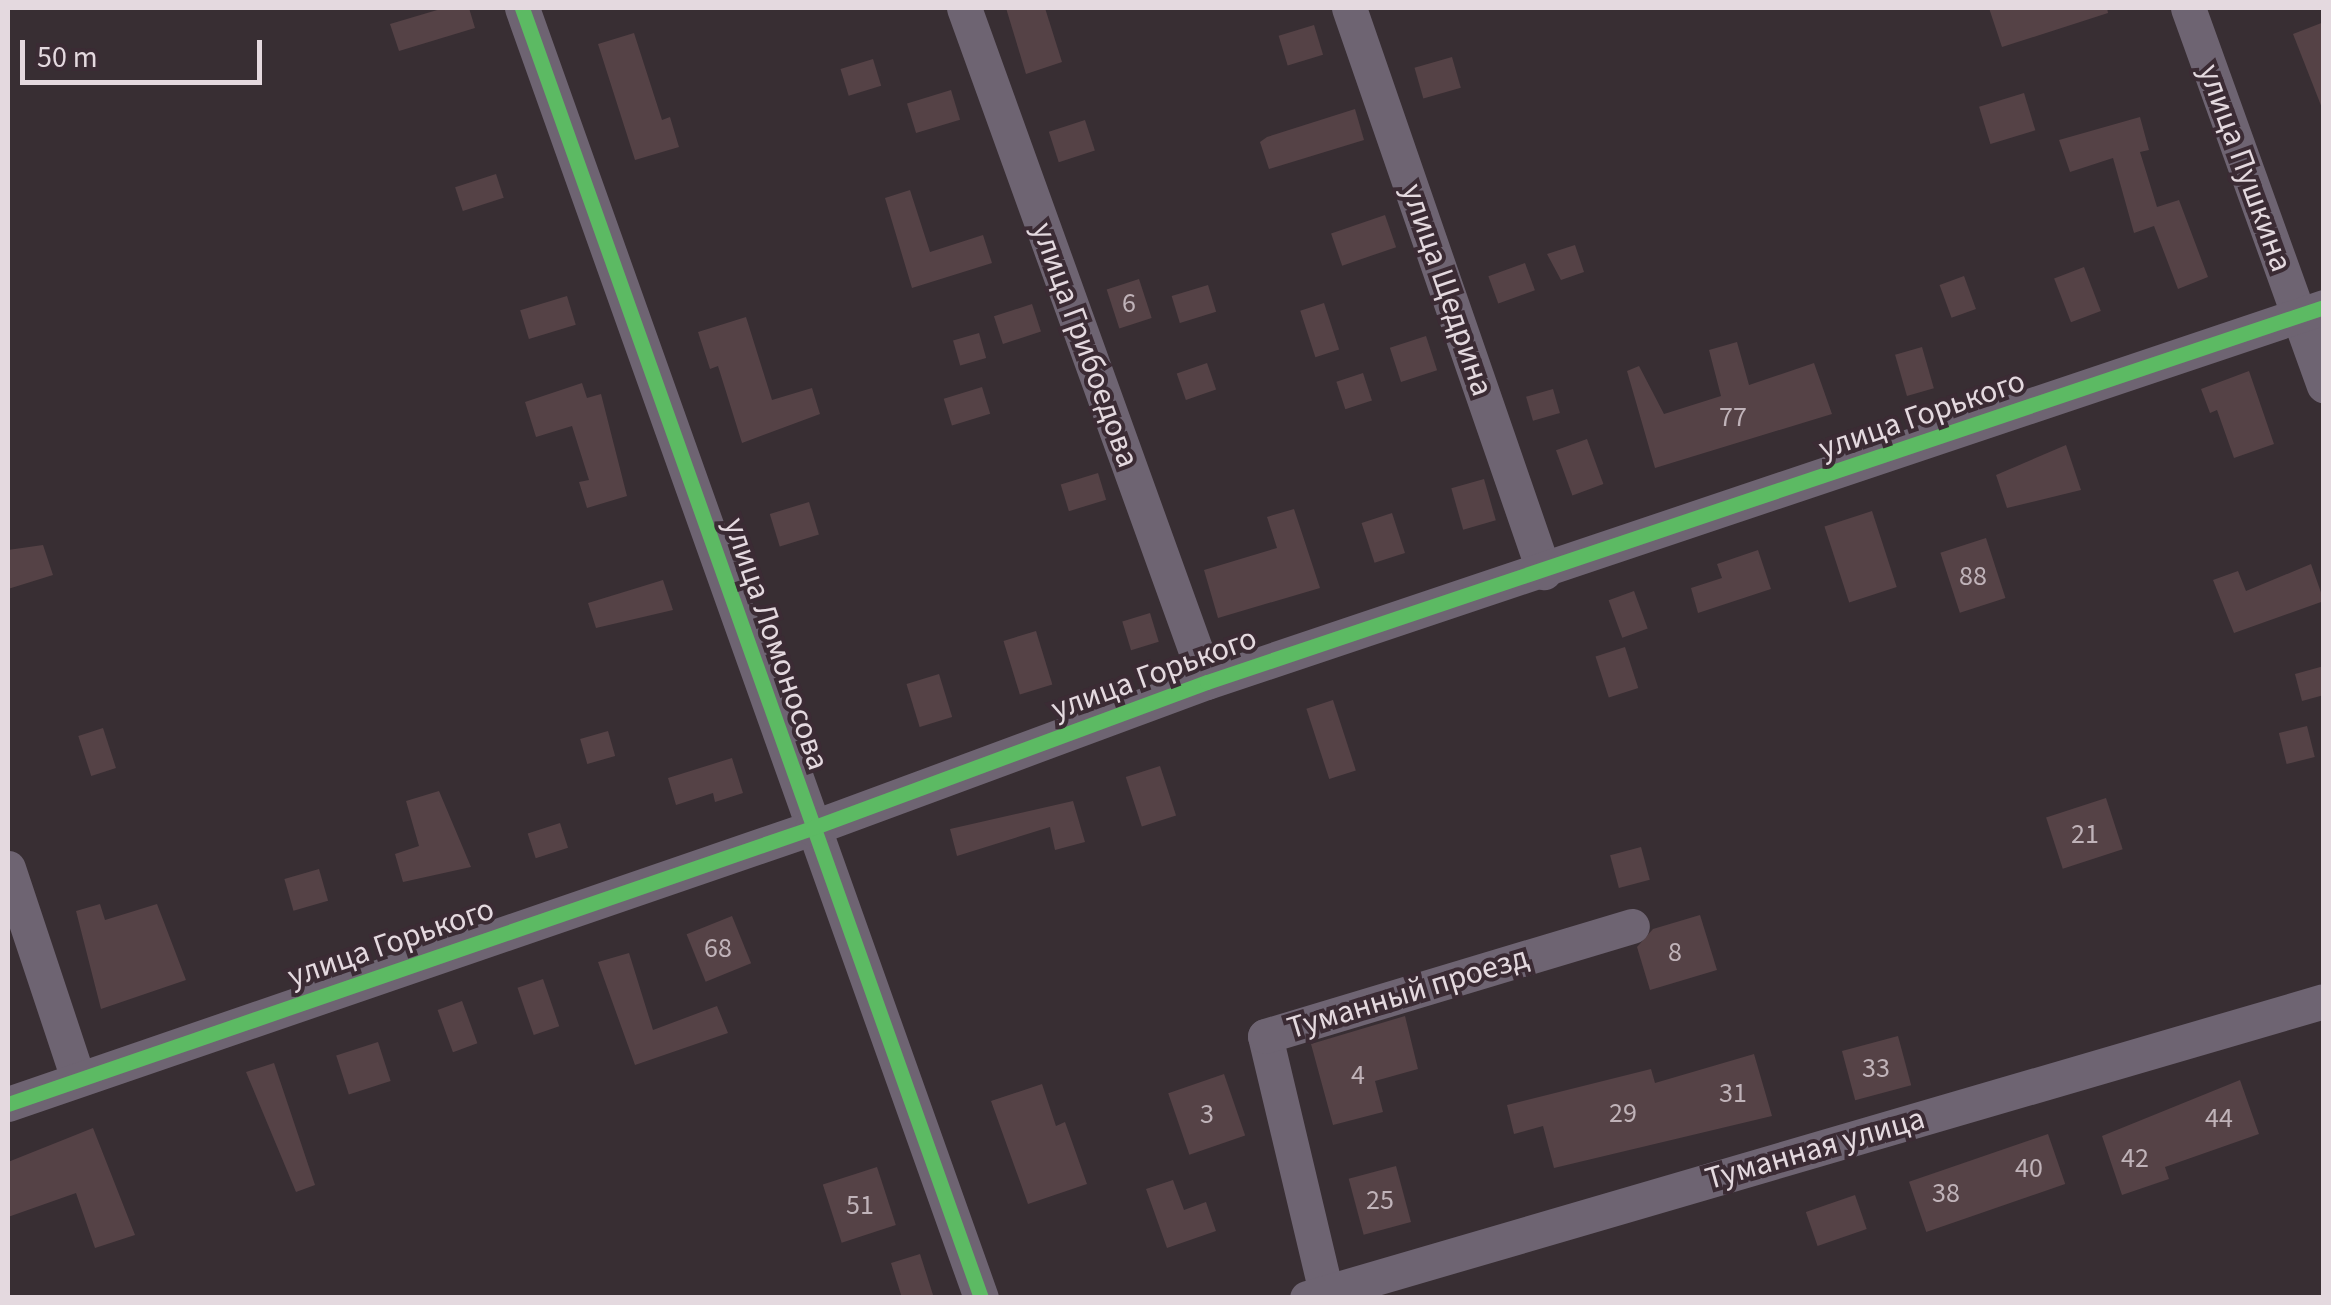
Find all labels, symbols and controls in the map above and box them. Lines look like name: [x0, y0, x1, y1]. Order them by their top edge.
scale bar: [25, 20, 268, 82]
text: 50 m: [37, 36, 98, 79]
street label: улица Пушкина: [2190, 59, 2300, 277]
street label: улица Щедрина: [1393, 179, 1501, 401]
street label: улица Грибоедова: [1023, 217, 1147, 473]
house number: 6: [1122, 286, 1136, 320]
street label: улица Горького: [1814, 362, 2030, 468]
house number: 77: [1719, 400, 1747, 434]
street label: улица Ломоносова: [715, 513, 837, 775]
house number: 88: [1959, 559, 1987, 593]
street label: улица Горького: [1046, 619, 1262, 729]
house number: 21: [2071, 817, 2099, 851]
street label: улица Горького: [283, 890, 499, 996]
house number: 68: [704, 931, 732, 965]
house number: 8: [1668, 935, 1682, 969]
street label: Туманный проезд: [1283, 938, 1533, 1048]
house number: 33: [1862, 1051, 1890, 1085]
house number: 4: [1351, 1058, 1365, 1092]
house number: 31: [1719, 1076, 1747, 1110]
house number: 29: [1609, 1096, 1637, 1130]
house number: 3: [1200, 1097, 1214, 1131]
street label: Туманная улица: [1701, 1099, 1929, 1199]
house number: 44: [2205, 1101, 2233, 1135]
house number: 42: [2121, 1141, 2149, 1175]
house number: 40: [2015, 1151, 2043, 1185]
house number: 38: [1932, 1176, 1960, 1210]
house number: 25: [1366, 1183, 1394, 1217]
house number: 51: [846, 1188, 874, 1222]

